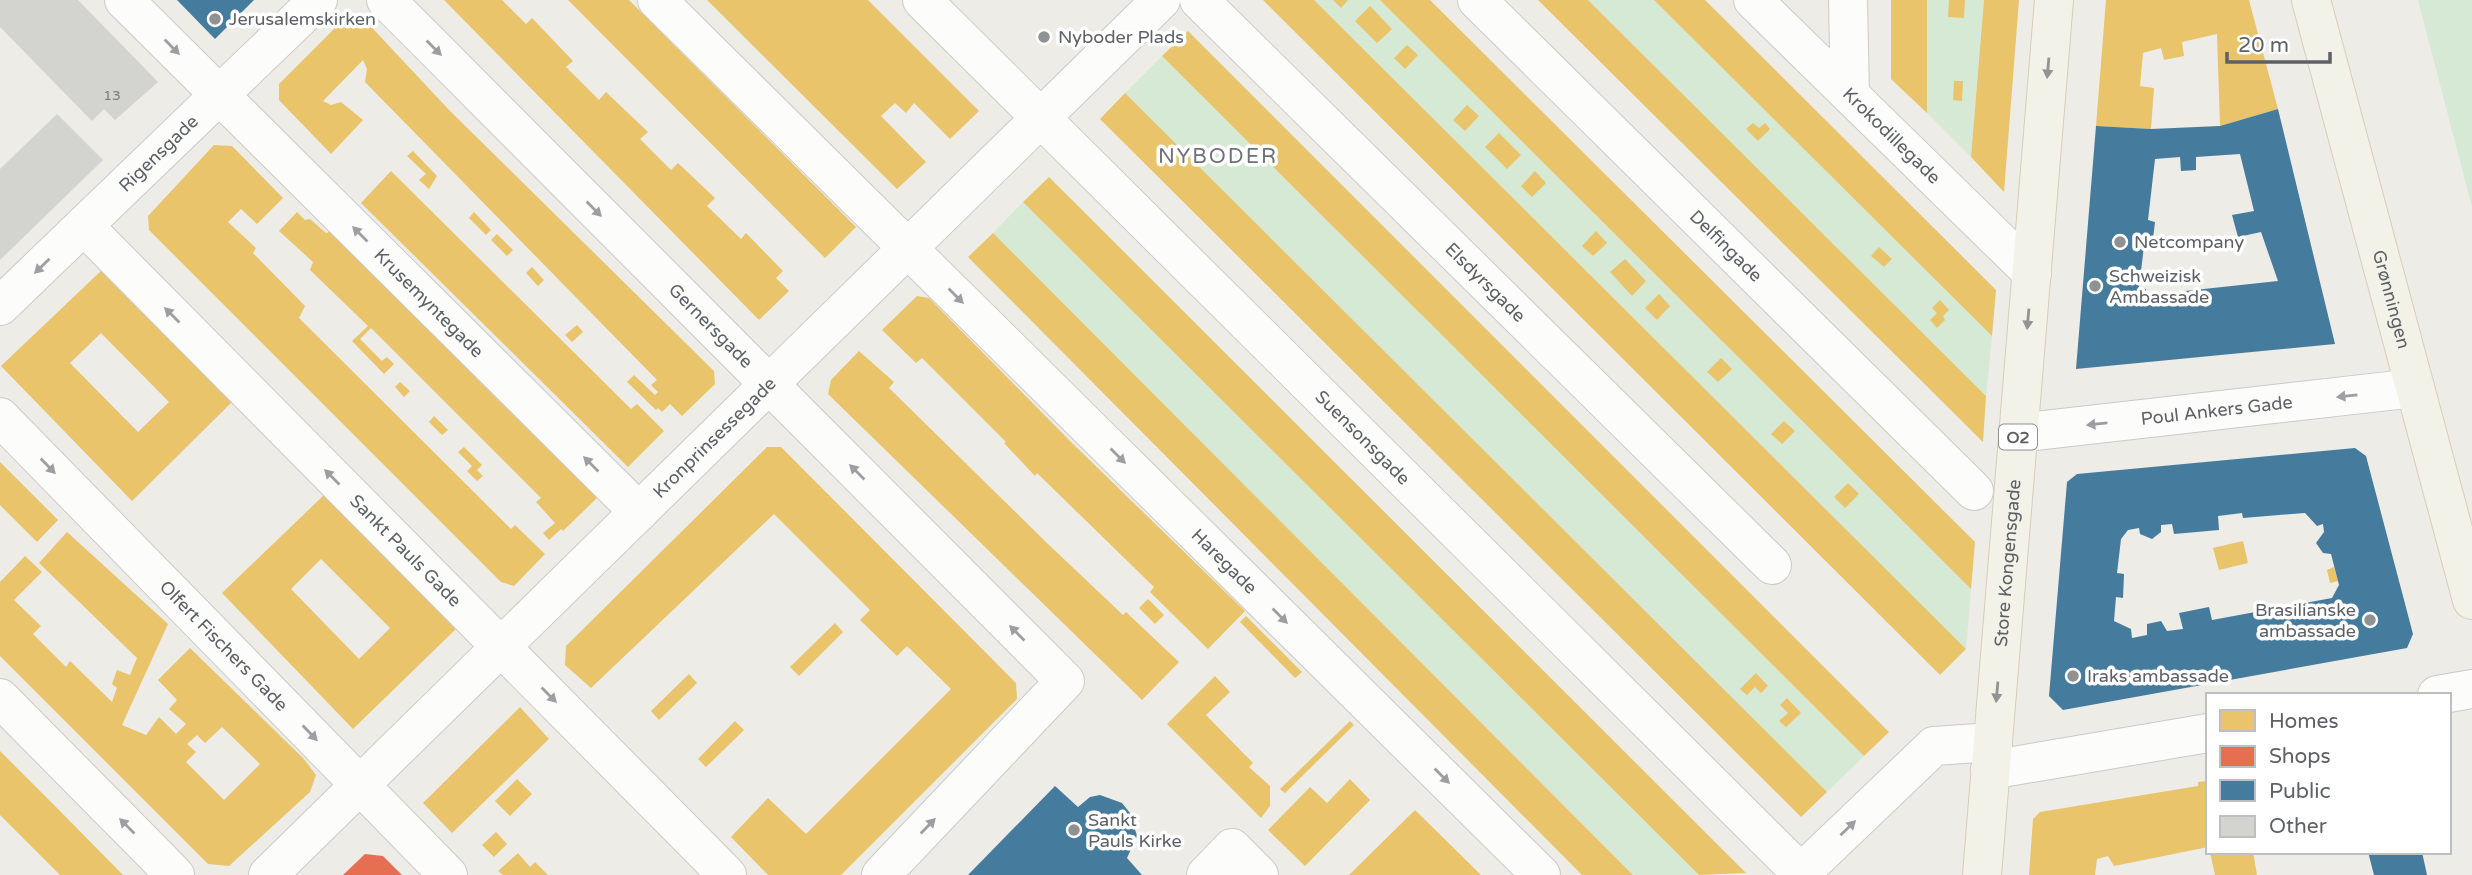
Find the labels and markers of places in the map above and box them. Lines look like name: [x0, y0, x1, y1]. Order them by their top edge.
place label: Jerusalemskirken: [229, 8, 376, 30]
marker: Jerusalemskirken: [207, 11, 223, 27]
place label: Nyboder Plads: [1058, 26, 1184, 48]
marker: Nyboder Plads: [1036, 29, 1052, 45]
place label: Netcompany: [2134, 231, 2244, 253]
marker: Netcompany: [2112, 234, 2128, 250]
place label: Schweizisk Ambassade: [2109, 265, 2209, 308]
marker: Schweizisk Ambassade: [2087, 278, 2103, 294]
place label: Brasilianske ambassade: [2255, 599, 2356, 642]
marker: Brasilianske ambassade: [2362, 612, 2378, 628]
place label: Iraks ambassade: [2087, 665, 2229, 687]
marker: Iraks ambassade: [2065, 668, 2081, 684]
place label: Sankt Pauls Kirke: [1088, 809, 1182, 852]
marker: Sankt Pauls Kirke: [1066, 822, 1082, 838]

